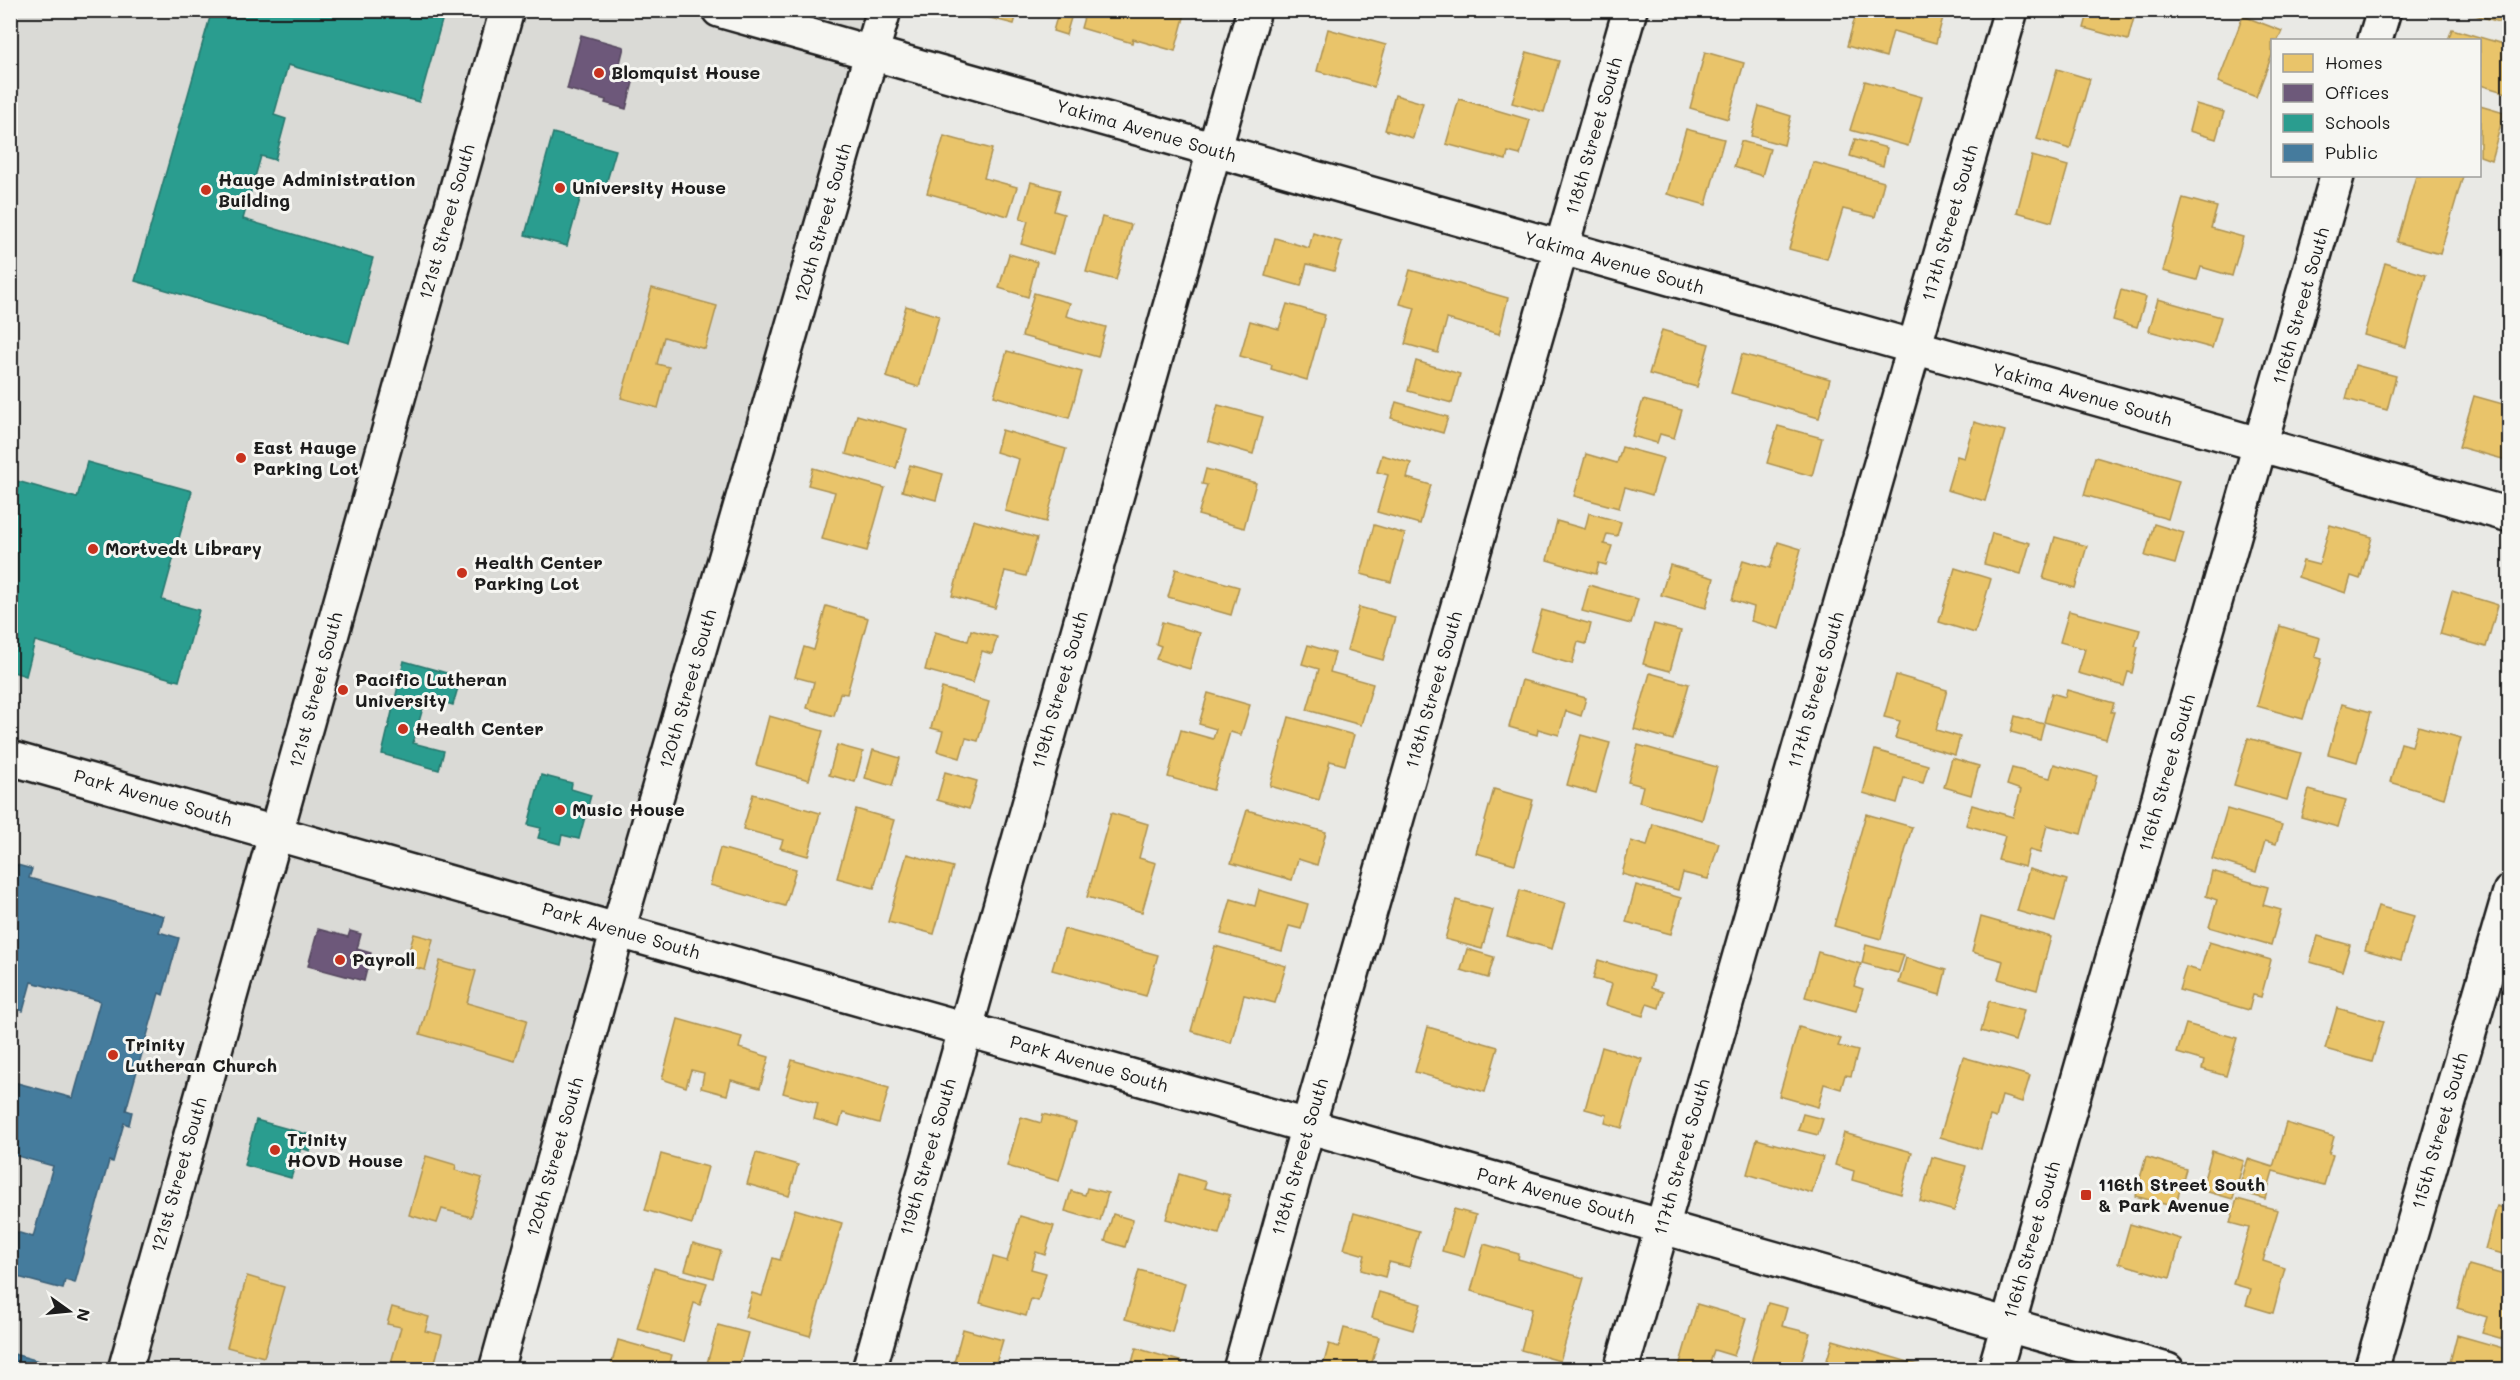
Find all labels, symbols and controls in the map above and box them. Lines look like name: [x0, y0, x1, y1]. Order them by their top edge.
legend: [2271, 39, 2481, 177]
text: Homes: [2325, 50, 2383, 74]
street label: 118th Street South: [1559, 54, 1627, 217]
place label: Blomquist House: [611, 60, 761, 84]
marker: Blomquist House: [592, 66, 606, 80]
text: Offices: [2325, 80, 2389, 104]
street label: Yakima Avenue South: [1053, 93, 1239, 167]
text: Schools: [2325, 110, 2390, 134]
street label: 120th Street South: [788, 140, 856, 305]
text: Public: [2325, 140, 2378, 164]
street label: 121st Street South: [412, 141, 480, 302]
street label: 117th Street South: [1915, 142, 1983, 304]
place label: Hauge Administration Building: [218, 167, 415, 212]
place label: University House: [572, 175, 726, 199]
marker: University House: [553, 181, 567, 195]
marker: Hauge Administration Building: [199, 183, 213, 197]
street label: 116th Street South: [2266, 224, 2334, 387]
street label: Yakima Avenue South: [1521, 225, 1707, 299]
street label: Yakima Avenue South: [1989, 357, 2175, 431]
place label: East Hauge Parking Lot: [253, 435, 358, 480]
marker: East Hauge Parking Lot: [234, 451, 248, 465]
place label: Mortvedt Library: [105, 536, 262, 560]
marker: Mortvedt Library: [86, 542, 100, 556]
place label: Health Center Parking Lot: [474, 550, 603, 595]
marker: Health Center Parking Lot: [455, 566, 469, 580]
street label: 120th Street South: [653, 606, 721, 771]
street label: 119th Street South: [1025, 608, 1093, 771]
street label: 118th Street South: [1399, 608, 1467, 771]
street label: 121st Street South: [283, 609, 347, 770]
street label: 117th Street South: [1781, 609, 1849, 771]
place label: Pacific Lutheran University: [355, 667, 507, 712]
marker: Pacific Lutheran University: [336, 683, 350, 697]
street label: 116th Street South: [2132, 691, 2200, 854]
place label: Health Center: [415, 716, 544, 740]
marker: Health Center: [396, 722, 410, 736]
street label: Park Avenue South: [71, 763, 235, 831]
place label: Music House: [572, 797, 685, 821]
marker: Music House: [553, 803, 567, 817]
street label: Park Avenue South: [539, 896, 703, 964]
place label: Payroll: [352, 947, 415, 971]
marker: Payroll: [333, 953, 347, 967]
street label: Park Avenue South: [1007, 1029, 1171, 1097]
place label: Trinity Lutheran Church: [125, 1032, 277, 1077]
marker: Trinity Lutheran Church: [106, 1048, 120, 1062]
street label: 115th Street South: [2405, 1049, 2473, 1212]
street label: 120th Street South: [520, 1074, 588, 1239]
street label: 119th Street South: [893, 1075, 961, 1238]
street label: 118th Street South: [1265, 1075, 1333, 1238]
street label: 117th Street South: [1647, 1076, 1715, 1238]
street label: 121st Street South: [144, 1094, 212, 1255]
place label: Trinity HOVD House: [287, 1127, 403, 1172]
marker: Trinity HOVD House: [268, 1143, 282, 1157]
street label: 116th Street South: [1997, 1158, 2065, 1321]
street label: Park Avenue South: [1474, 1161, 1638, 1229]
place label: 116th Street South & Park Avenue: [2098, 1172, 2265, 1217]
marker: 116th Street South & Park Avenue: [2079, 1188, 2093, 1202]
north arrow: [39, 1281, 99, 1341]
text: N: [72, 1306, 96, 1324]

